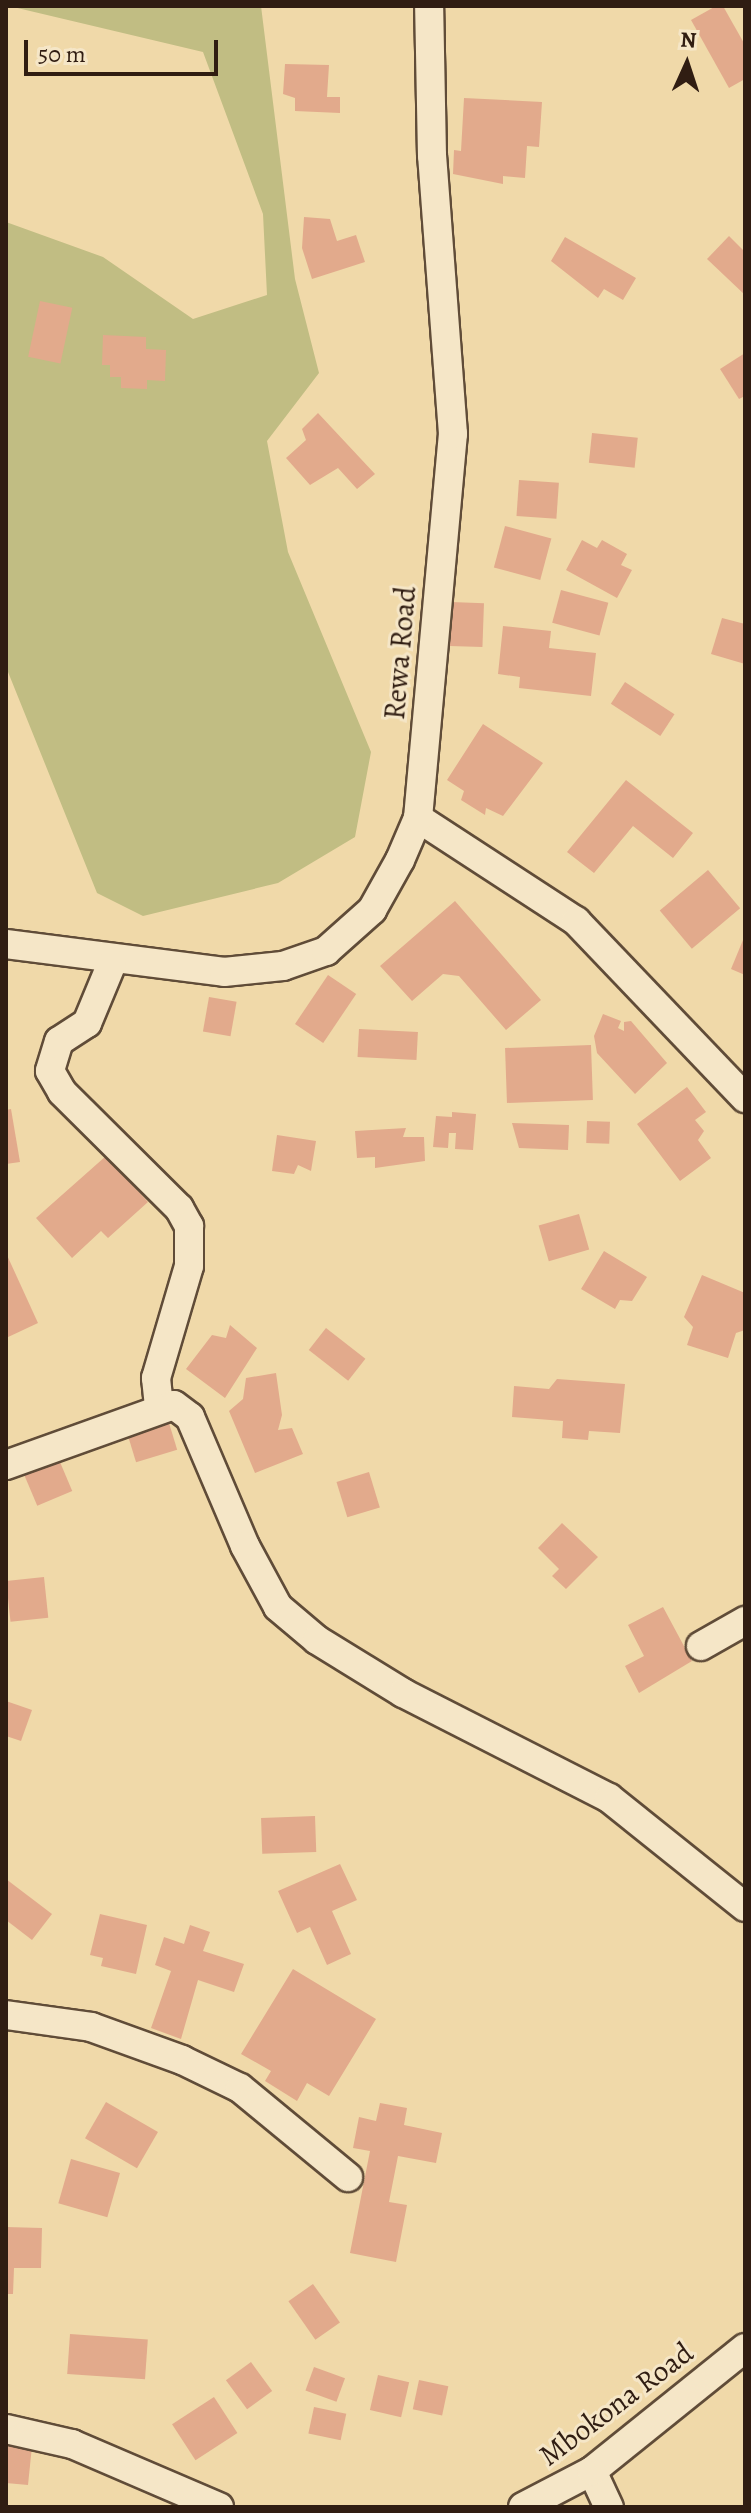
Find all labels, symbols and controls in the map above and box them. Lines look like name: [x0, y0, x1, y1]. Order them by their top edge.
scale bar: [28, 24, 222, 74]
north arrow: [647, 24, 727, 104]
text: N: [679, 25, 697, 55]
text: 50 m: [38, 38, 86, 70]
street label: Rewa Road: [376, 585, 424, 721]
street label: Mbokona Road: [532, 2334, 700, 2474]

